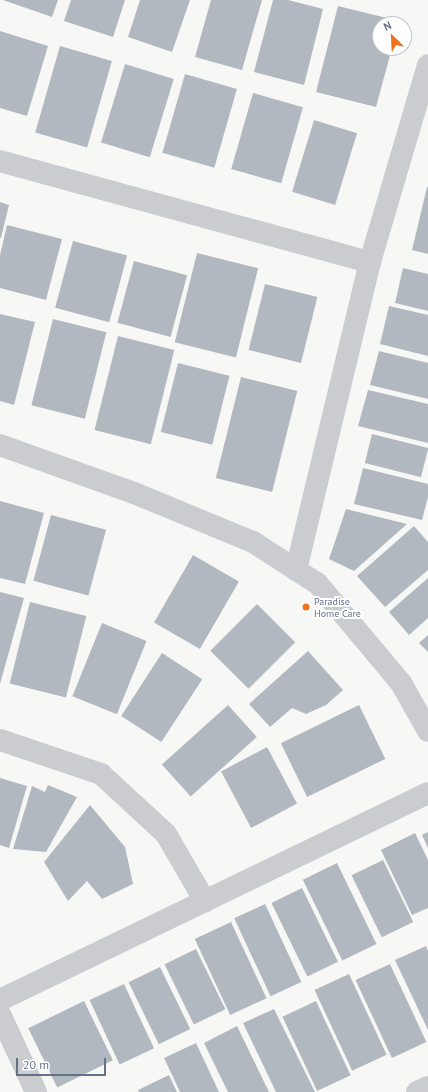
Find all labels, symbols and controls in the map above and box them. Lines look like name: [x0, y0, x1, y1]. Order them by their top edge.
north arrow: [372, 16, 412, 56]
text: N: [381, 18, 394, 34]
place label: Paradise Home Care: [314, 595, 361, 618]
marker: Paradise Home Care: [301, 602, 311, 612]
scale bar: [18, 1050, 108, 1076]
text: 20 m: [23, 1057, 49, 1072]

